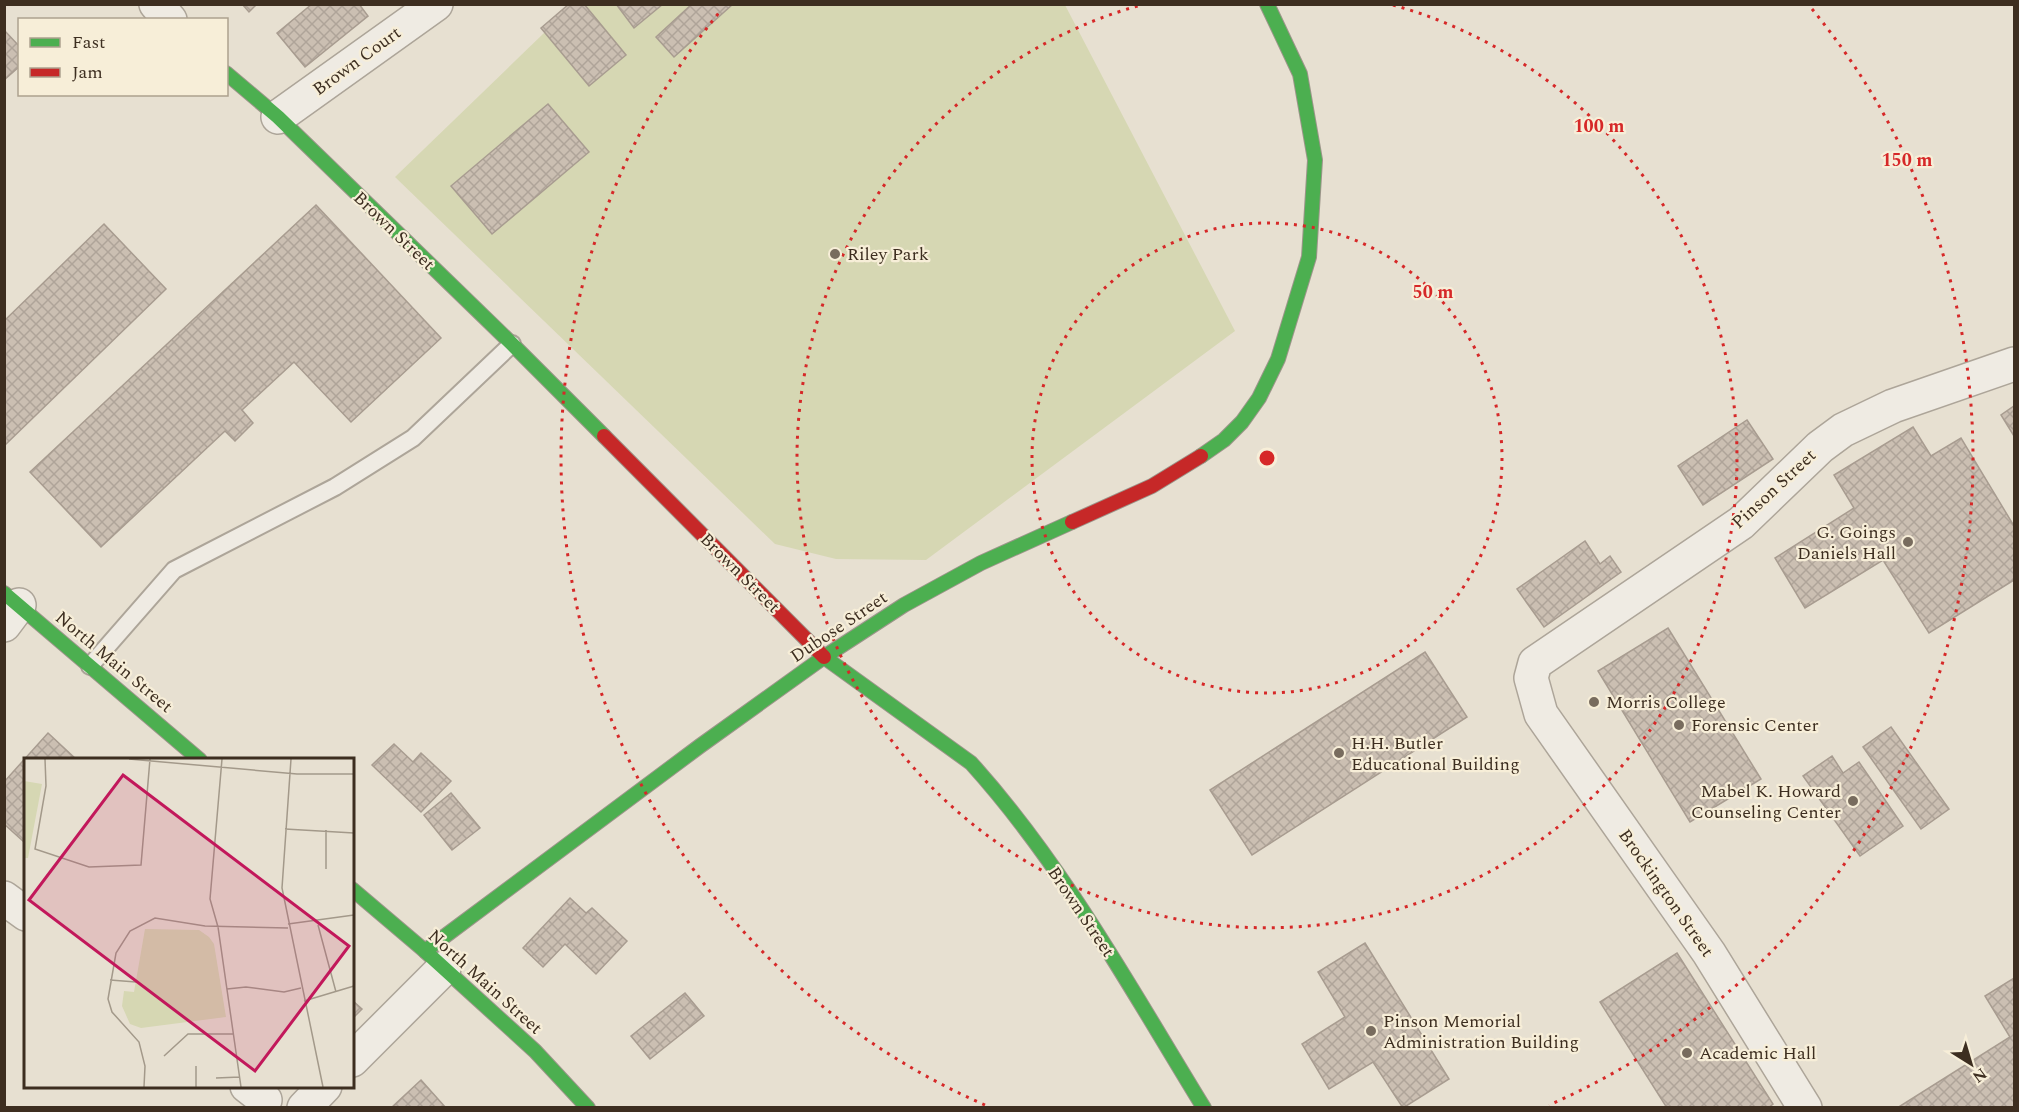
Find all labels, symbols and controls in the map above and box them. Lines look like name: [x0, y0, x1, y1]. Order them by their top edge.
legend: [18, 18, 228, 96]
street label: Brown Court: [307, 20, 407, 102]
text: Fast: [72, 29, 105, 56]
text: Jam: [72, 59, 103, 86]
text: 100 m: [1573, 113, 1625, 140]
text: 150 m: [1881, 147, 1933, 174]
street label: Brown Street: [347, 185, 441, 277]
place label: Riley Park: [847, 241, 929, 268]
marker: Riley Park: [828, 247, 842, 261]
text: 50 m: [1413, 279, 1453, 306]
street label: Pinson Street: [1726, 443, 1822, 535]
centre of rings: [1257, 448, 1277, 468]
place label: G. Goings Daniels Hall: [1797, 519, 1896, 567]
street label: Brown Street: [694, 527, 786, 619]
marker: G. Goings Daniels Hall: [1901, 535, 1915, 549]
street label: Dubose Street: [785, 584, 893, 670]
street label: North Main Street: [49, 605, 179, 719]
place label: Morris College: [1606, 689, 1726, 716]
marker: Morris College: [1587, 695, 1601, 709]
place label: Forensic Center: [1691, 712, 1819, 739]
marker: Forensic Center: [1672, 718, 1686, 732]
place label: H.H. Butler Educational Building: [1351, 730, 1520, 778]
marker: H.H. Butler Educational Building: [1332, 746, 1346, 760]
inset map: [24, 758, 354, 1088]
place label: Mabel K. Howard Counseling Center: [1691, 778, 1841, 826]
marker: Mabel K. Howard Counseling Center: [1846, 794, 1860, 808]
street label: Brockington Street: [1612, 823, 1720, 963]
street label: Brown Street: [1041, 861, 1121, 963]
street label: North Main Street: [422, 923, 548, 1041]
place label: Pinson Memorial Administration Building: [1383, 1008, 1579, 1056]
marker: Pinson Memorial Administration Building: [1364, 1024, 1378, 1038]
north arrow: [1941, 1034, 2001, 1094]
place label: Academic Hall: [1699, 1040, 1816, 1067]
marker: Academic Hall: [1680, 1046, 1694, 1060]
text: N: [1967, 1062, 1992, 1089]

